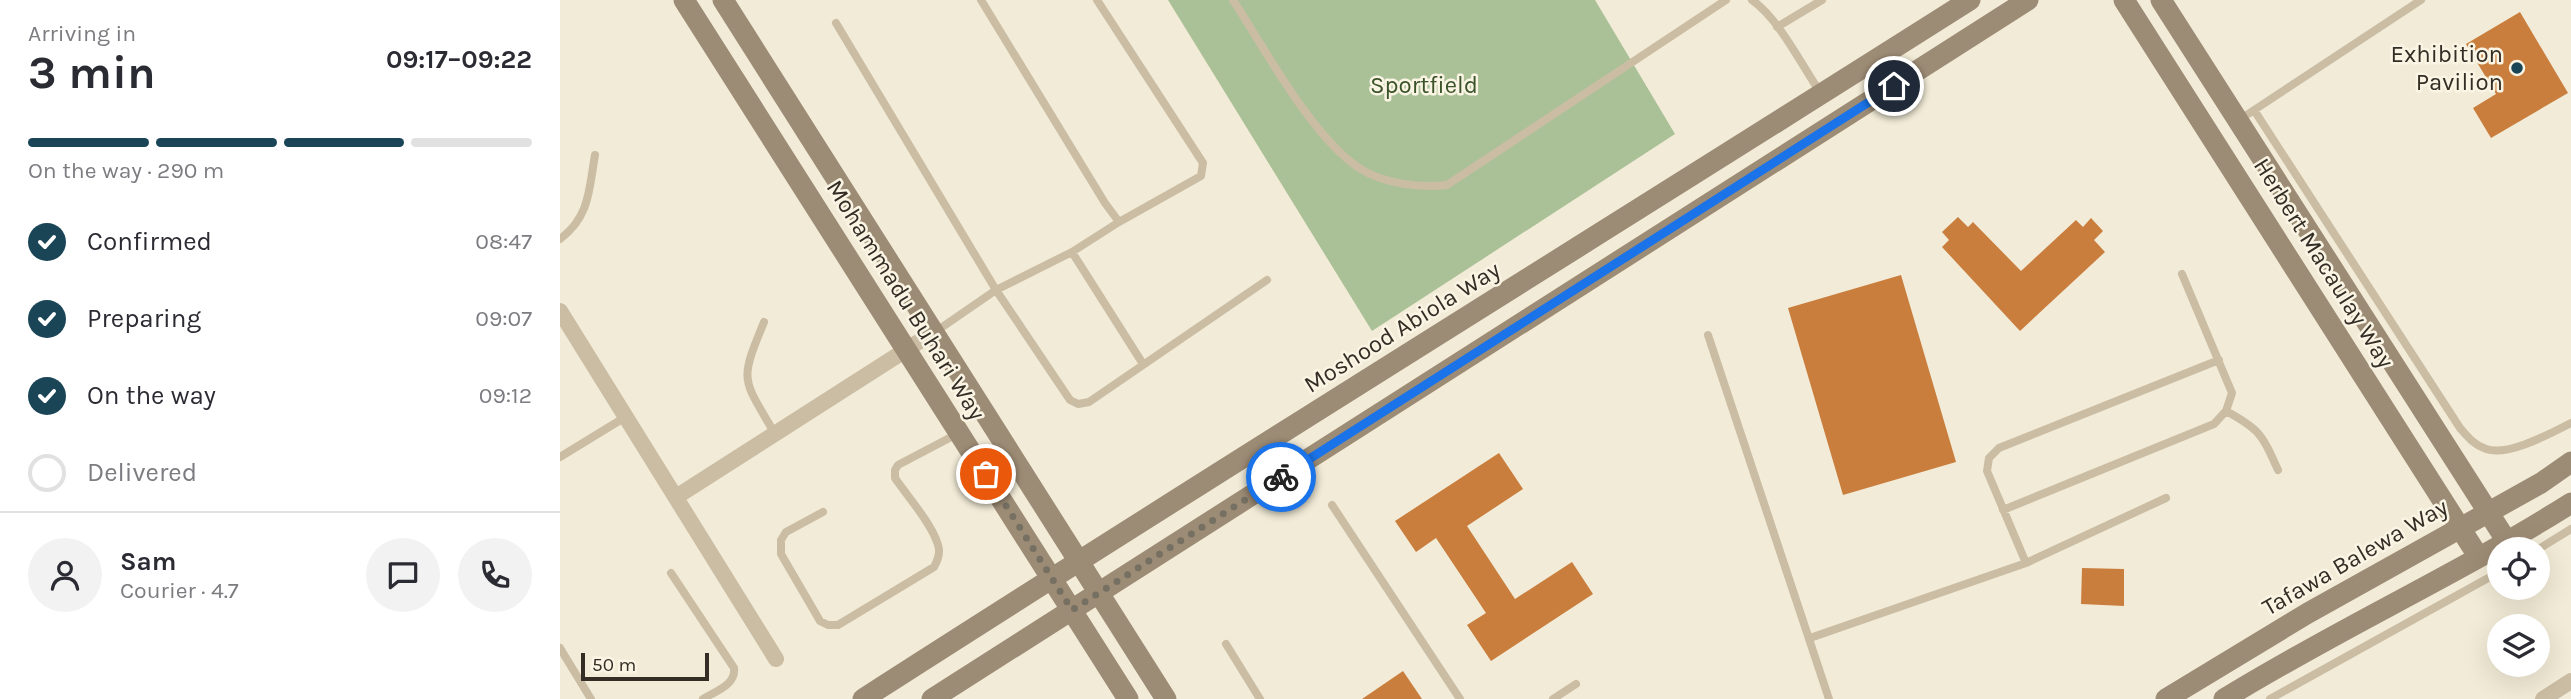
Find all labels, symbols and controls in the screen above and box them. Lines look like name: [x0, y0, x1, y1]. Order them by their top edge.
text: Arriving in: [28, 20, 136, 47]
place label: Exhibition Pavilion: [2390, 40, 2503, 96]
text: 09:17–09:22: [386, 44, 532, 75]
text: 3 min: [28, 46, 156, 100]
pin: [1864, 56, 1924, 116]
marker: Exhibition Pavilion: [2509, 60, 2525, 76]
icon: home: [1875, 67, 1913, 105]
park label: Sportfield: [1370, 71, 1478, 99]
street label: Herbert Macaulay Way: [2248, 153, 2400, 373]
text: On the way · 290 m: [28, 157, 224, 184]
street label: Mohammadu Buhari Way: [821, 175, 991, 425]
icon: check: [28, 223, 66, 261]
text: Confirmed: [87, 226, 212, 257]
text: 08:47: [475, 228, 532, 255]
street label: Moshood Abiola Way: [1299, 255, 1505, 399]
icon: check: [28, 300, 66, 338]
text: Preparing: [87, 303, 201, 334]
text: 09:07: [475, 305, 532, 332]
icon: check: [28, 377, 66, 415]
text: On the way: [87, 380, 216, 411]
text: 09:12: [479, 382, 532, 409]
courier: [1246, 442, 1316, 512]
pin: [956, 444, 1016, 504]
icon: bag: [967, 455, 1005, 493]
text: Delivered: [87, 457, 197, 488]
icon: bike: [1262, 458, 1300, 496]
street label: Tafawa Balewa Way: [2257, 493, 2453, 621]
map controls: [2487, 537, 2550, 677]
button: locate: [2487, 537, 2550, 600]
button: person: [28, 538, 102, 612]
button: chat: [366, 538, 440, 612]
button: phone: [458, 538, 532, 612]
text: Sam: [120, 546, 176, 577]
text: Courier · 4.7: [120, 577, 239, 604]
button: layers: [2487, 614, 2550, 677]
scale bar: [581, 650, 709, 682]
text: 50 m: [592, 654, 636, 676]

